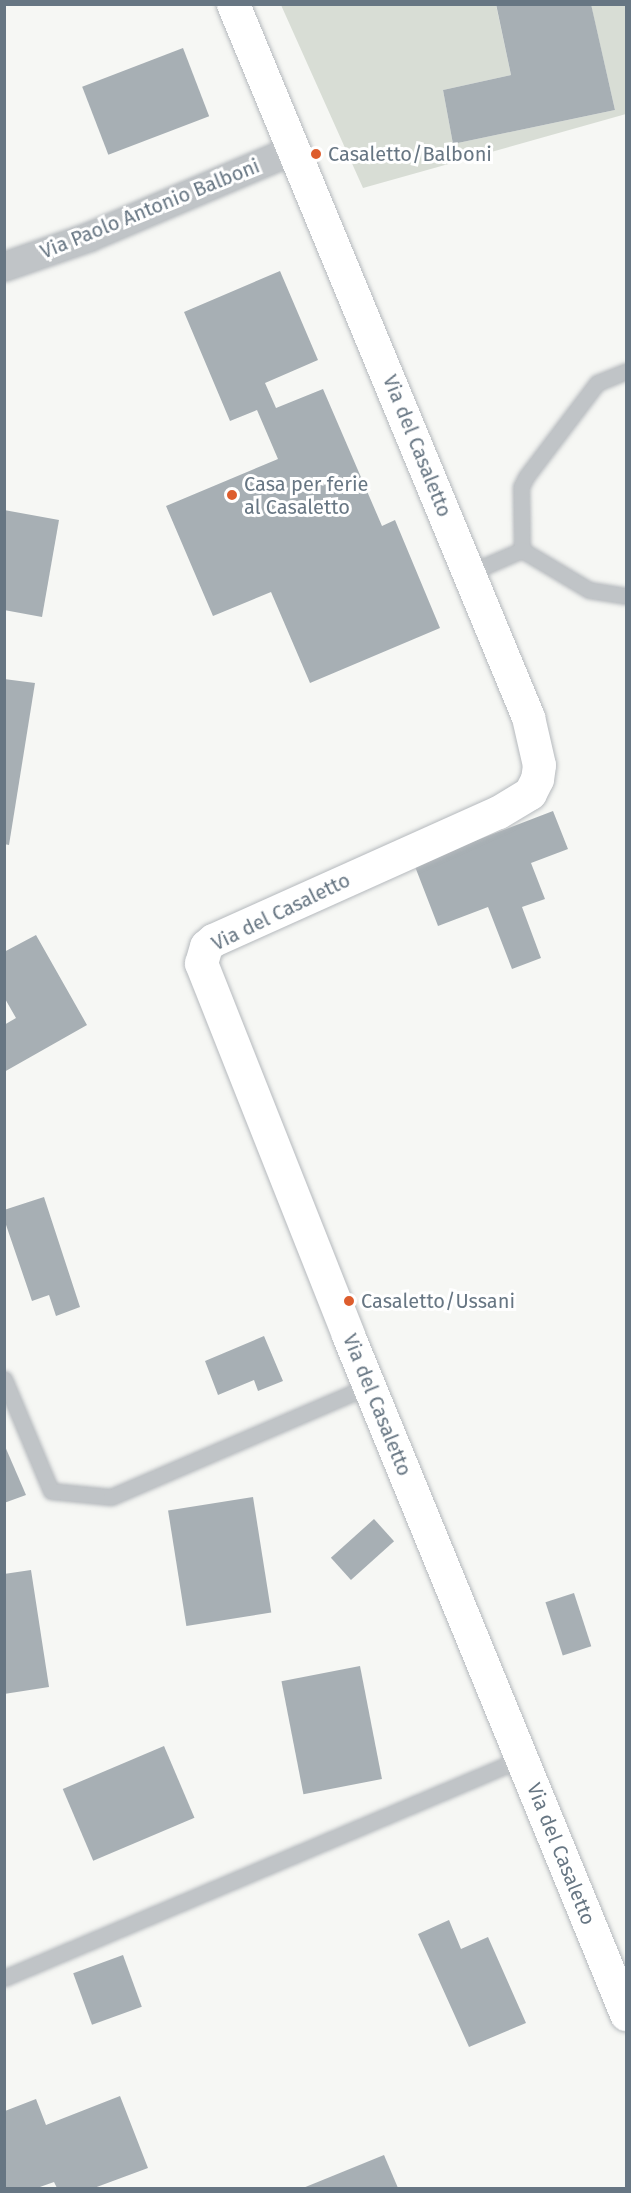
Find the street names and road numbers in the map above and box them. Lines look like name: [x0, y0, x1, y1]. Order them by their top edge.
street label: Via Paolo Antonio Balboni: [37, 154, 263, 264]
street label: Via del Casaletto: [378, 372, 456, 520]
street label: Via del Casaletto: [208, 868, 354, 956]
street label: Via del Casaletto: [338, 1331, 416, 1479]
street label: Via del Casaletto: [522, 1780, 600, 1928]

